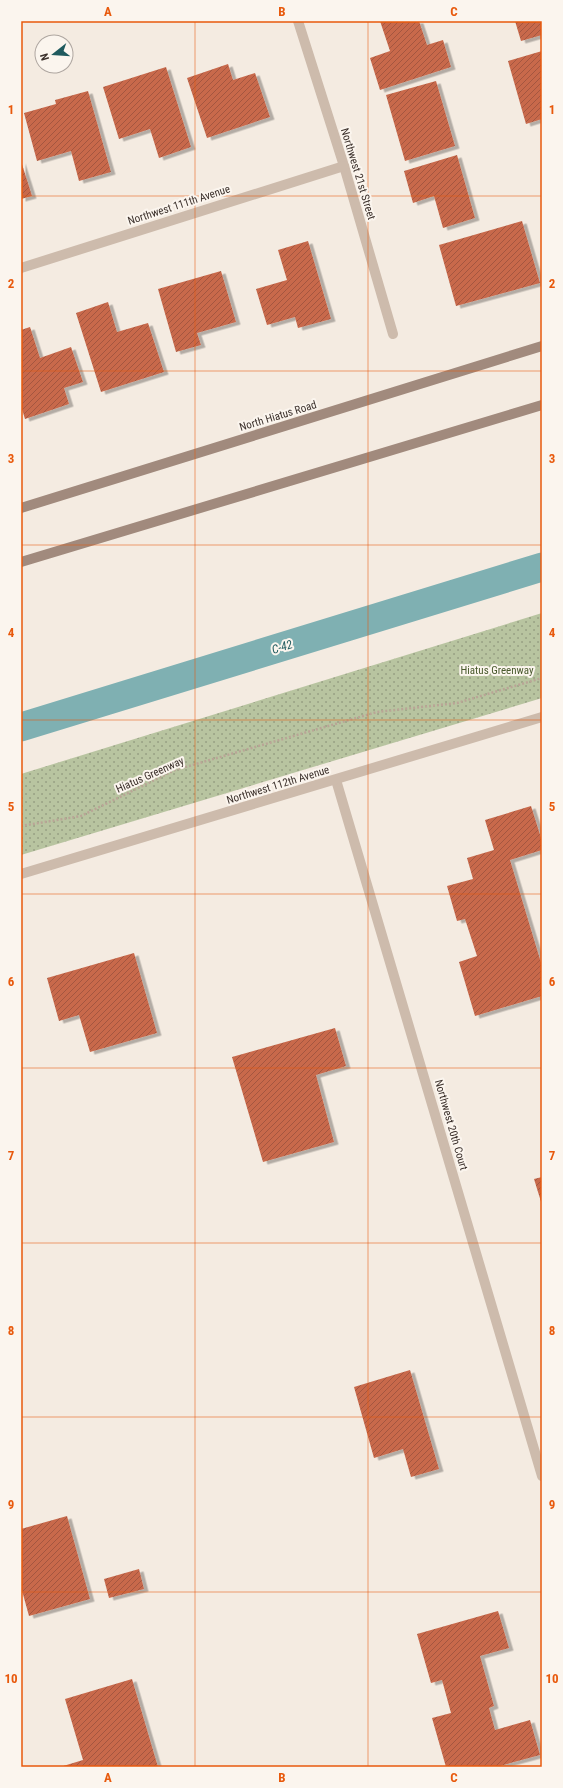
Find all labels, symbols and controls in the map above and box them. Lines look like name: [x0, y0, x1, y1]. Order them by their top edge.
text: A: [104, 4, 112, 19]
text: B: [278, 4, 286, 19]
text: C: [450, 4, 458, 19]
north arrow: [34, 34, 74, 74]
text: N: [38, 51, 52, 62]
text: 1: [8, 102, 14, 117]
text: 1: [549, 102, 555, 117]
street label: Northwest 21st Street: [338, 127, 378, 221]
street label: Northwest 111th Avenue: [126, 182, 232, 228]
text: 2: [8, 276, 15, 291]
text: 2: [549, 276, 556, 291]
street label: North Hiatus Road: [238, 398, 318, 434]
text: 3: [8, 451, 14, 466]
text: 3: [549, 451, 555, 466]
text: 4: [8, 625, 15, 640]
text: 4: [549, 625, 556, 640]
water label: C-42: [270, 637, 294, 657]
park label: Hiatus Greenway: [460, 664, 534, 677]
street label: Hiatus Greenway: [114, 754, 186, 796]
street label: Northwest 112th Avenue: [225, 763, 331, 807]
text: 5: [8, 799, 15, 814]
text: 5: [549, 799, 556, 814]
text: 6: [8, 974, 15, 989]
text: 6: [549, 974, 556, 989]
street label: Northwest 20th Court: [432, 1078, 470, 1172]
text: 7: [8, 1148, 15, 1163]
text: 7: [549, 1148, 556, 1163]
text: 8: [8, 1323, 14, 1338]
text: 8: [549, 1323, 555, 1338]
text: 9: [8, 1497, 14, 1512]
text: 9: [549, 1497, 555, 1512]
text: 10: [4, 1671, 18, 1686]
text: 10: [545, 1671, 559, 1686]
text: A: [104, 1770, 112, 1785]
text: B: [278, 1770, 286, 1785]
text: C: [450, 1770, 458, 1785]

